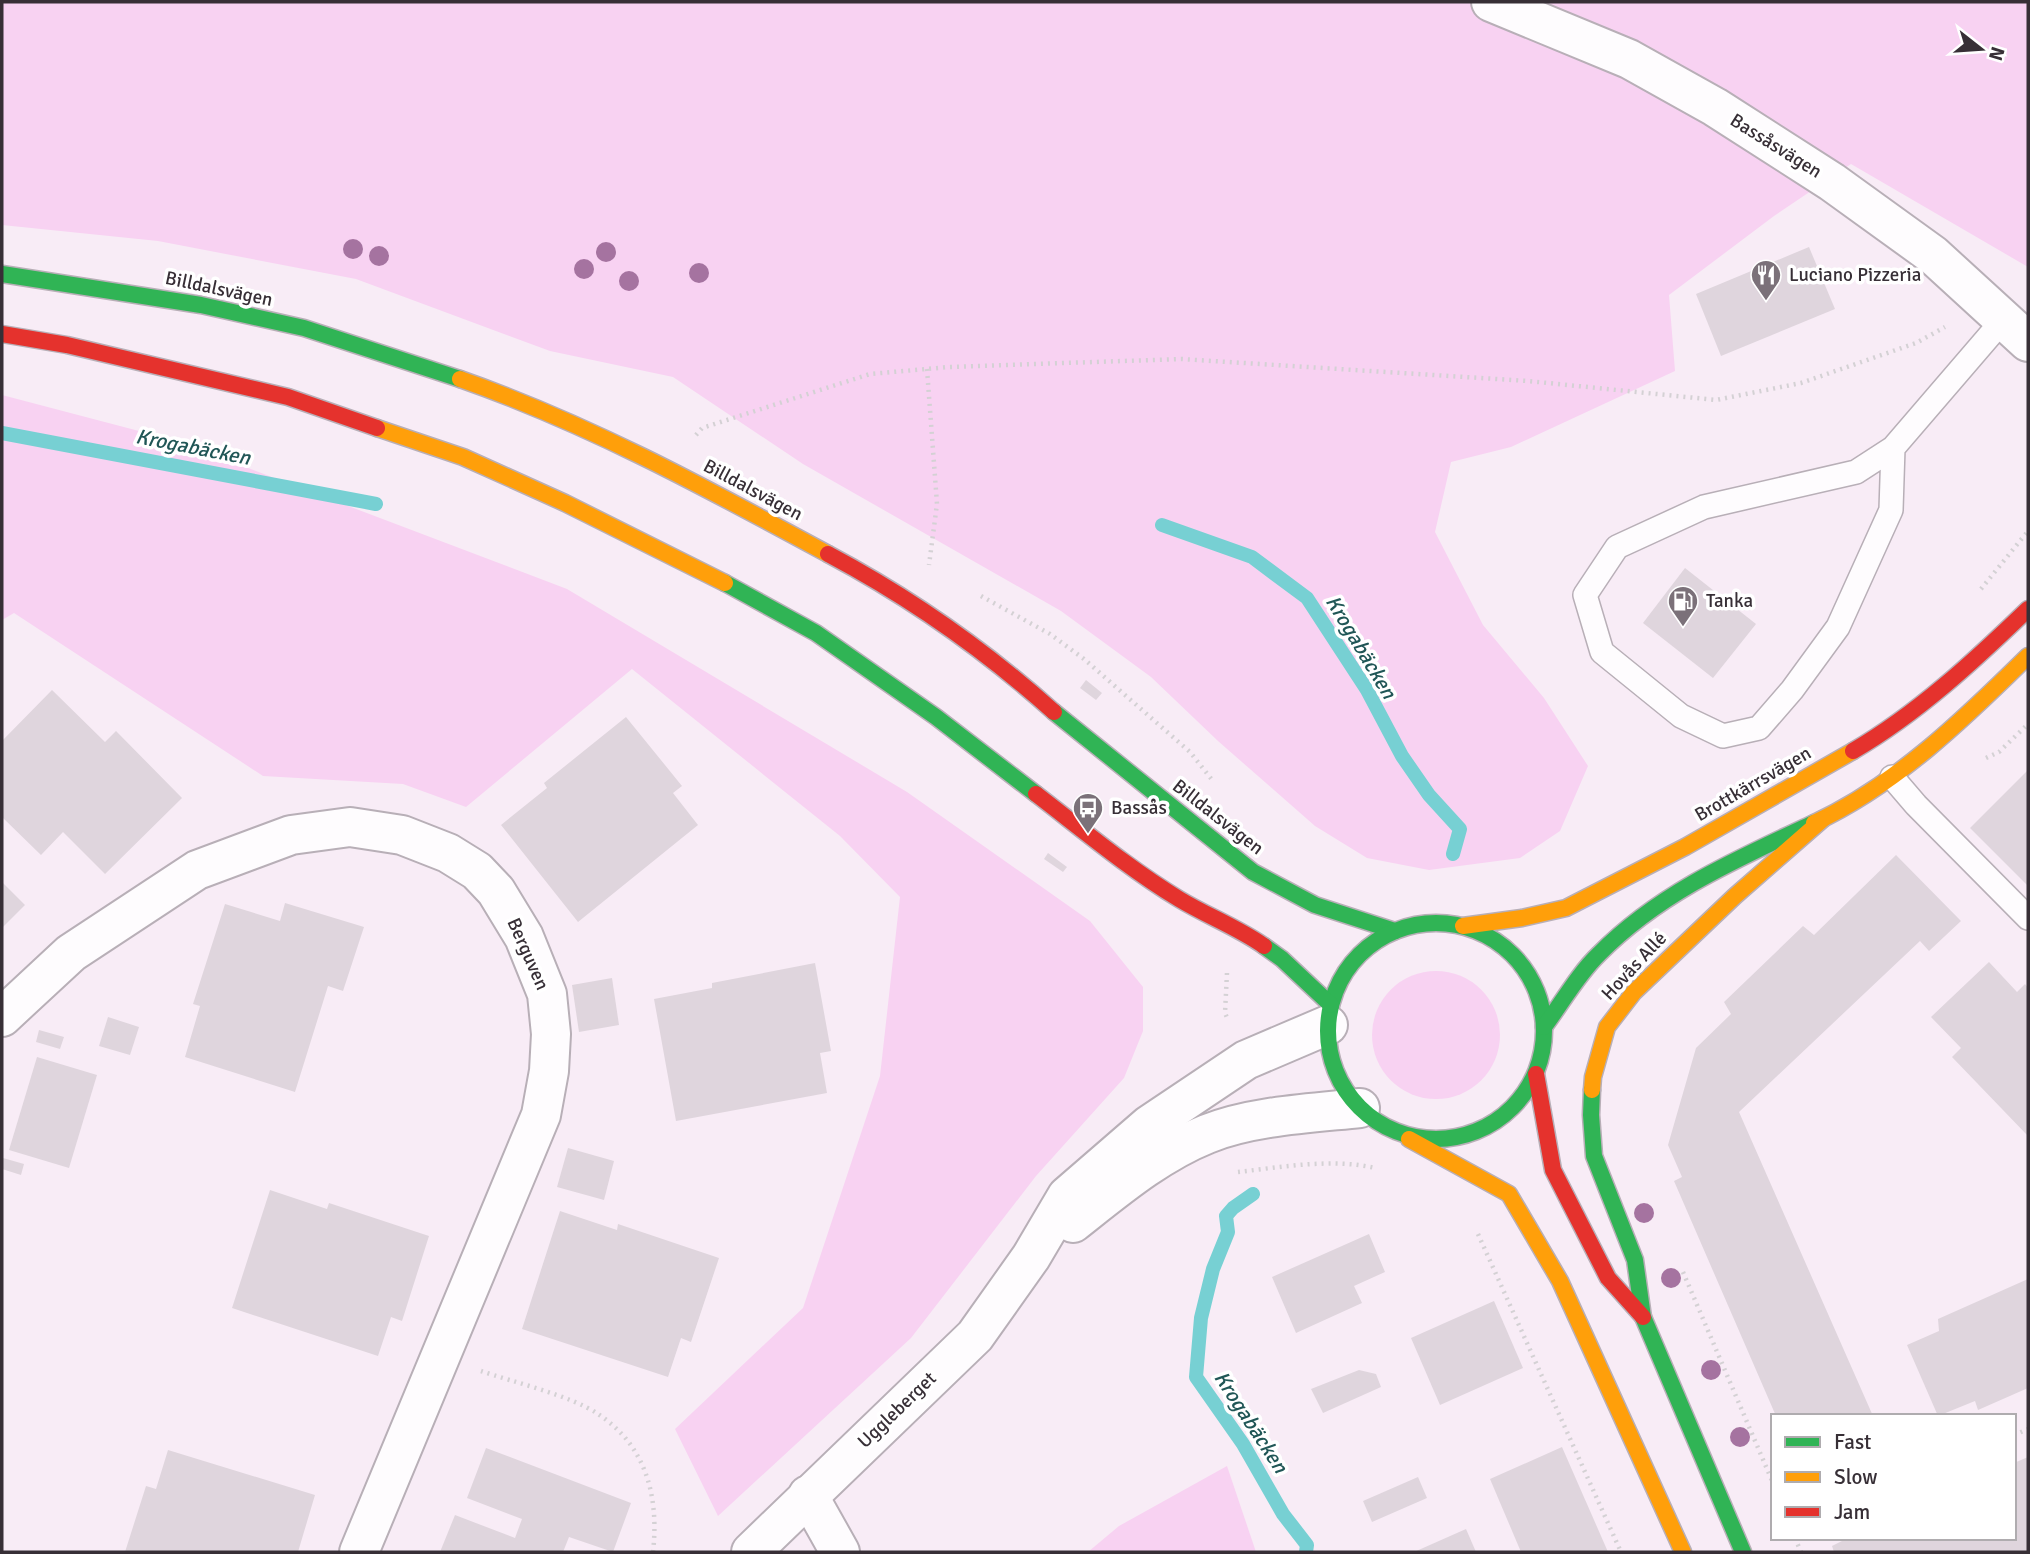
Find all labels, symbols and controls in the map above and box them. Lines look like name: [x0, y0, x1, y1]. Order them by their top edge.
north arrow: [1946, 14, 2016, 84]
text: N: [1983, 44, 2010, 64]
street label: Bassåsvägen: [1726, 108, 1826, 184]
restaurant icon: Luciano Pizzeria: [1749, 258, 1783, 302]
place label: Luciano Pizzeria: [1789, 263, 1921, 287]
street label: Billdalsvägen: [163, 266, 275, 312]
water label: Krogabäcken: [134, 423, 253, 471]
street label: Billdalsvägen: [699, 454, 807, 526]
fuel station icon: Tanka: [1666, 584, 1700, 628]
place label: Tanka: [1706, 589, 1753, 613]
water label: Krogabäcken: [1320, 591, 1402, 704]
street label: Brottkärrsvägen: [1691, 741, 1815, 827]
street label: Billdalsvägen: [1168, 774, 1268, 860]
bus stop icon: Bassås: [1071, 791, 1105, 835]
place label: Bassås: [1111, 796, 1167, 820]
street label: Berguven: [501, 914, 555, 994]
street label: Hovås Allé: [1596, 927, 1672, 1005]
street label: Uggleberget: [853, 1366, 942, 1453]
water label: Krogabäcken: [1208, 1366, 1294, 1478]
legend: [1771, 1414, 2016, 1540]
text: Fast: [1834, 1429, 1871, 1455]
text: Slow: [1834, 1464, 1878, 1490]
text: Jam: [1834, 1499, 1870, 1525]

